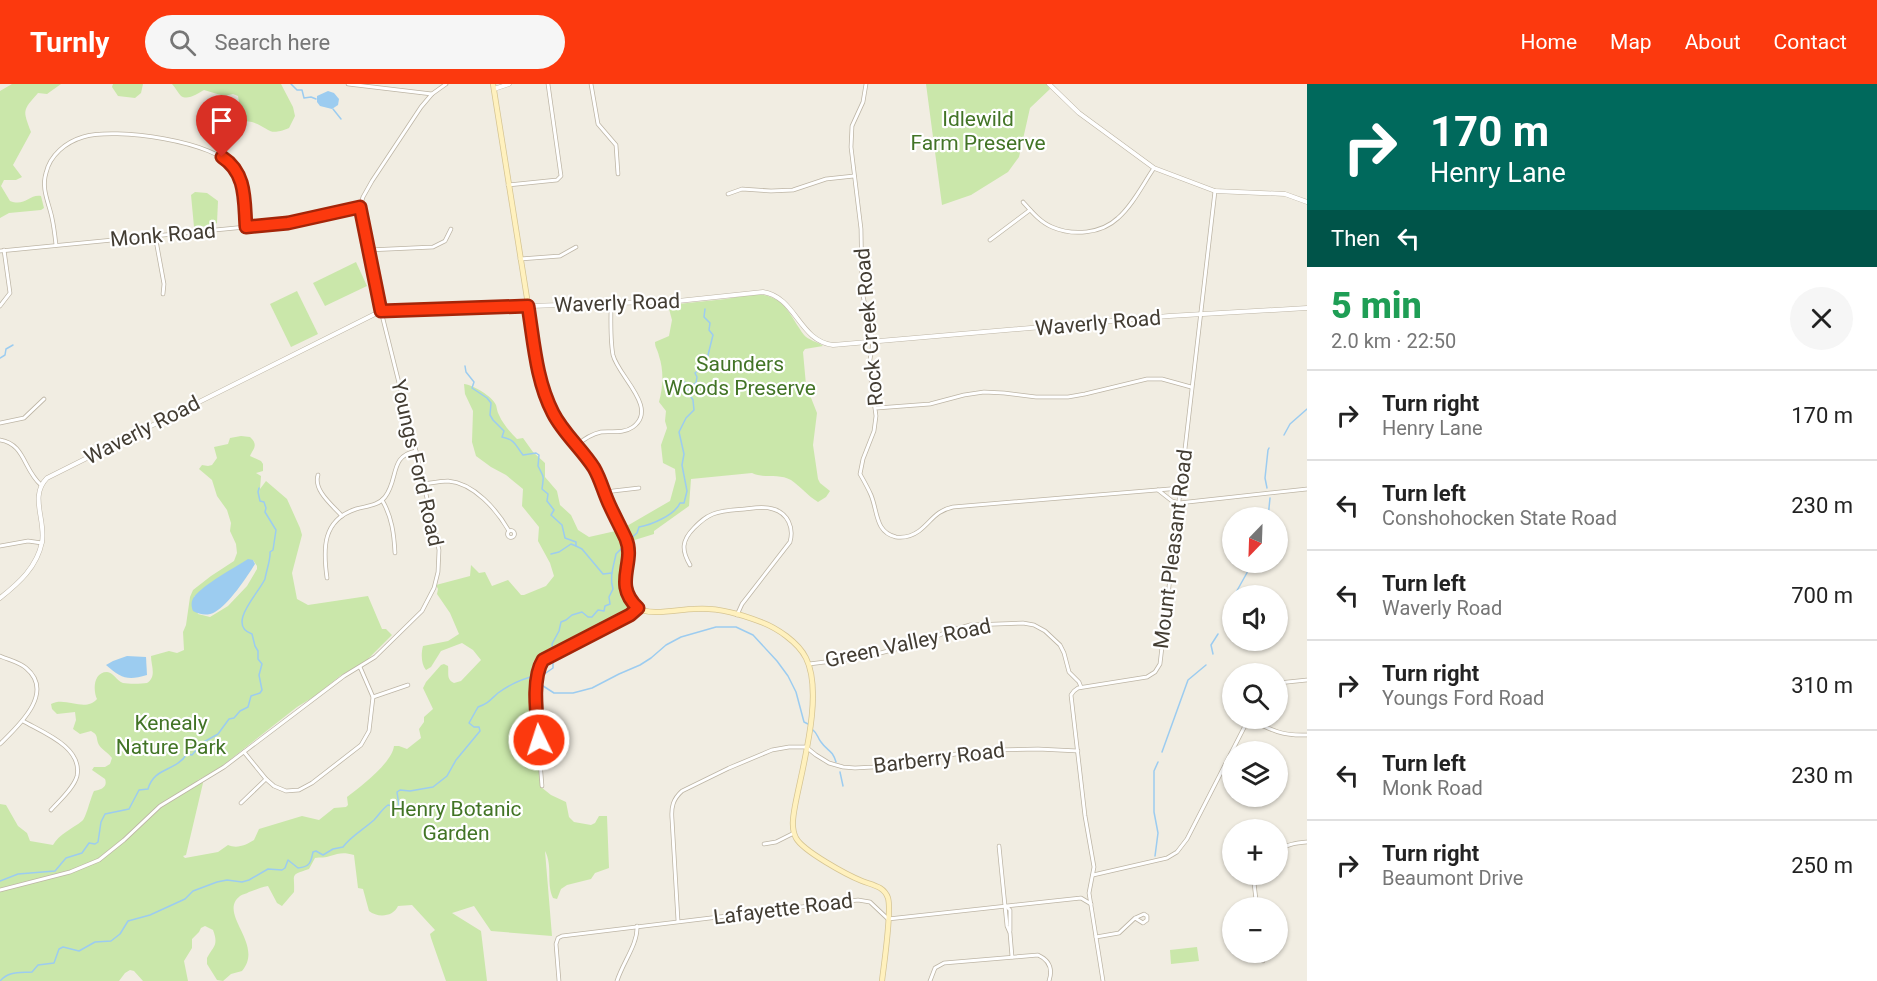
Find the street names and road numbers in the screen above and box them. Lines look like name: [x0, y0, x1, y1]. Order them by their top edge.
street label: Monk Road: [109, 218, 217, 252]
street label: Rock Creek Road: [850, 247, 888, 407]
street label: Waverly Road: [553, 289, 681, 317]
street label: Waverly Road: [1034, 306, 1162, 340]
street label: Youngs Ford Road: [386, 377, 448, 549]
street label: Waverly Road: [80, 391, 204, 469]
street label: Mount Pleasant Road: [1149, 448, 1197, 650]
street label: Green Valley Road: [823, 614, 993, 672]
street label: Barberry Road: [872, 738, 1006, 778]
street label: Lafayette Road: [712, 889, 854, 929]

